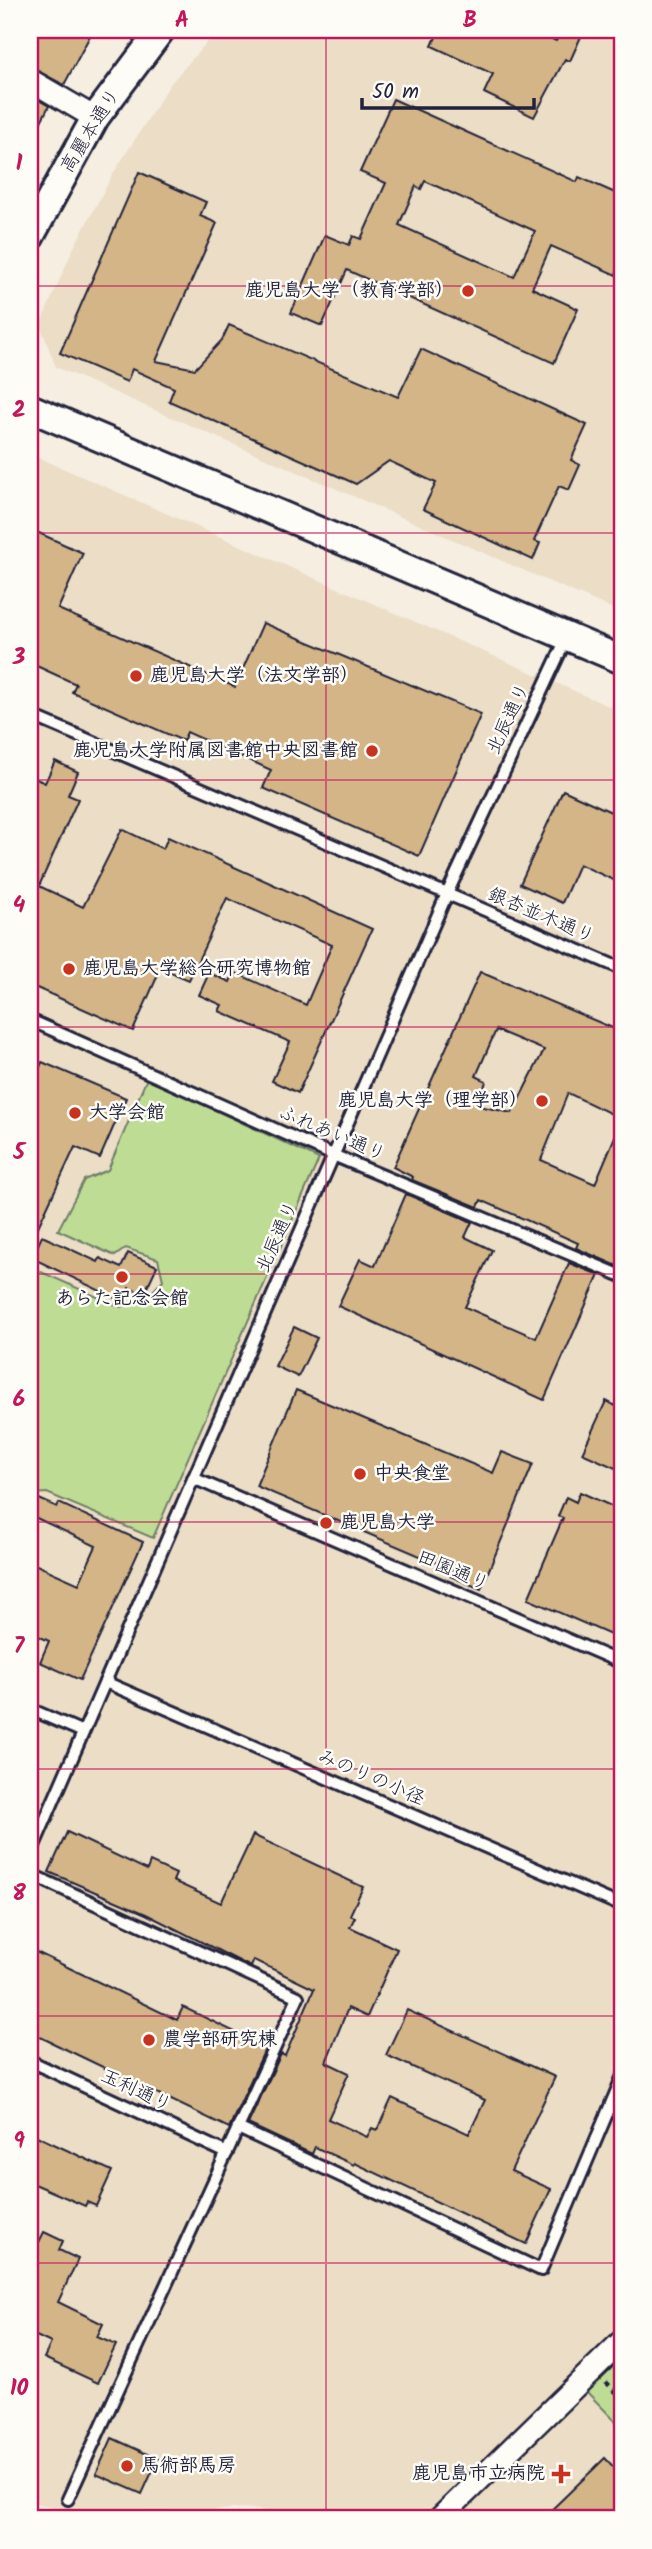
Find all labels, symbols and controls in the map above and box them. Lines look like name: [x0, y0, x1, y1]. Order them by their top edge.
text: A: [175, 3, 189, 39]
text: B: [463, 3, 477, 39]
scale bar: [362, 66, 533, 110]
text: 50 m: [372, 76, 419, 109]
street label: 高麗本通り: [53, 83, 129, 179]
text: 1: [16, 146, 23, 182]
place label: 鹿児島大学（教育学部）: [245, 276, 454, 306]
marker: 鹿児島大学（教育学部）: [460, 283, 476, 299]
text: 2: [12, 393, 26, 429]
text: 3: [12, 640, 26, 676]
place label: 鹿児島大学（法文学部）: [150, 661, 359, 691]
marker: 鹿児島大学（法文学部）: [128, 668, 144, 684]
street label: 北辰通り: [479, 678, 539, 760]
place label: 鹿児島大学附属図書館中央図書館: [73, 736, 358, 766]
marker: 鹿児島大学附属図書館中央図書館: [364, 743, 380, 759]
street label: 銀杏並木通り: [483, 880, 599, 952]
text: 4: [13, 888, 26, 924]
place label: 鹿児島大学総合研究博物館: [83, 954, 311, 984]
marker: 鹿児島大学総合研究博物館: [61, 961, 77, 977]
place label: 鹿児島大学（理学部）: [338, 1086, 528, 1116]
marker: 鹿児島大学（理学部）: [534, 1093, 550, 1109]
place label: 大学会館: [89, 1098, 165, 1128]
street label: ふれあい通り: [274, 1098, 390, 1170]
marker: 大学会館: [67, 1105, 83, 1121]
text: 5: [12, 1135, 27, 1171]
street label: 北辰通り: [249, 1196, 307, 1278]
marker: あらた記念会館: [114, 1269, 130, 1285]
place label: あらた記念会館: [55, 1284, 189, 1314]
text: 6: [13, 1382, 25, 1418]
place label: 中央食堂: [374, 1459, 450, 1489]
marker: 中央食堂: [352, 1466, 368, 1482]
place label: 鹿児島大学: [340, 1508, 435, 1538]
marker: 鹿児島大学: [318, 1515, 334, 1531]
street label: 田園通り: [412, 1542, 494, 1600]
text: 7: [14, 1629, 26, 1665]
street label: みのりの小径: [313, 1742, 429, 1814]
text: 8: [12, 1876, 26, 1912]
place label: 農学部研究棟: [163, 2025, 277, 2055]
marker: 農学部研究棟: [141, 2032, 157, 2048]
street label: 玉利通り: [95, 2061, 177, 2121]
text: 9: [13, 2124, 25, 2160]
text: 10: [10, 2371, 29, 2407]
place label: 馬術部馬房: [141, 2451, 236, 2481]
marker: 馬術部馬房: [119, 2458, 135, 2474]
place label: 鹿児島市立病院: [412, 2459, 545, 2489]
marker: 鹿児島市立病院: [551, 2464, 571, 2484]

